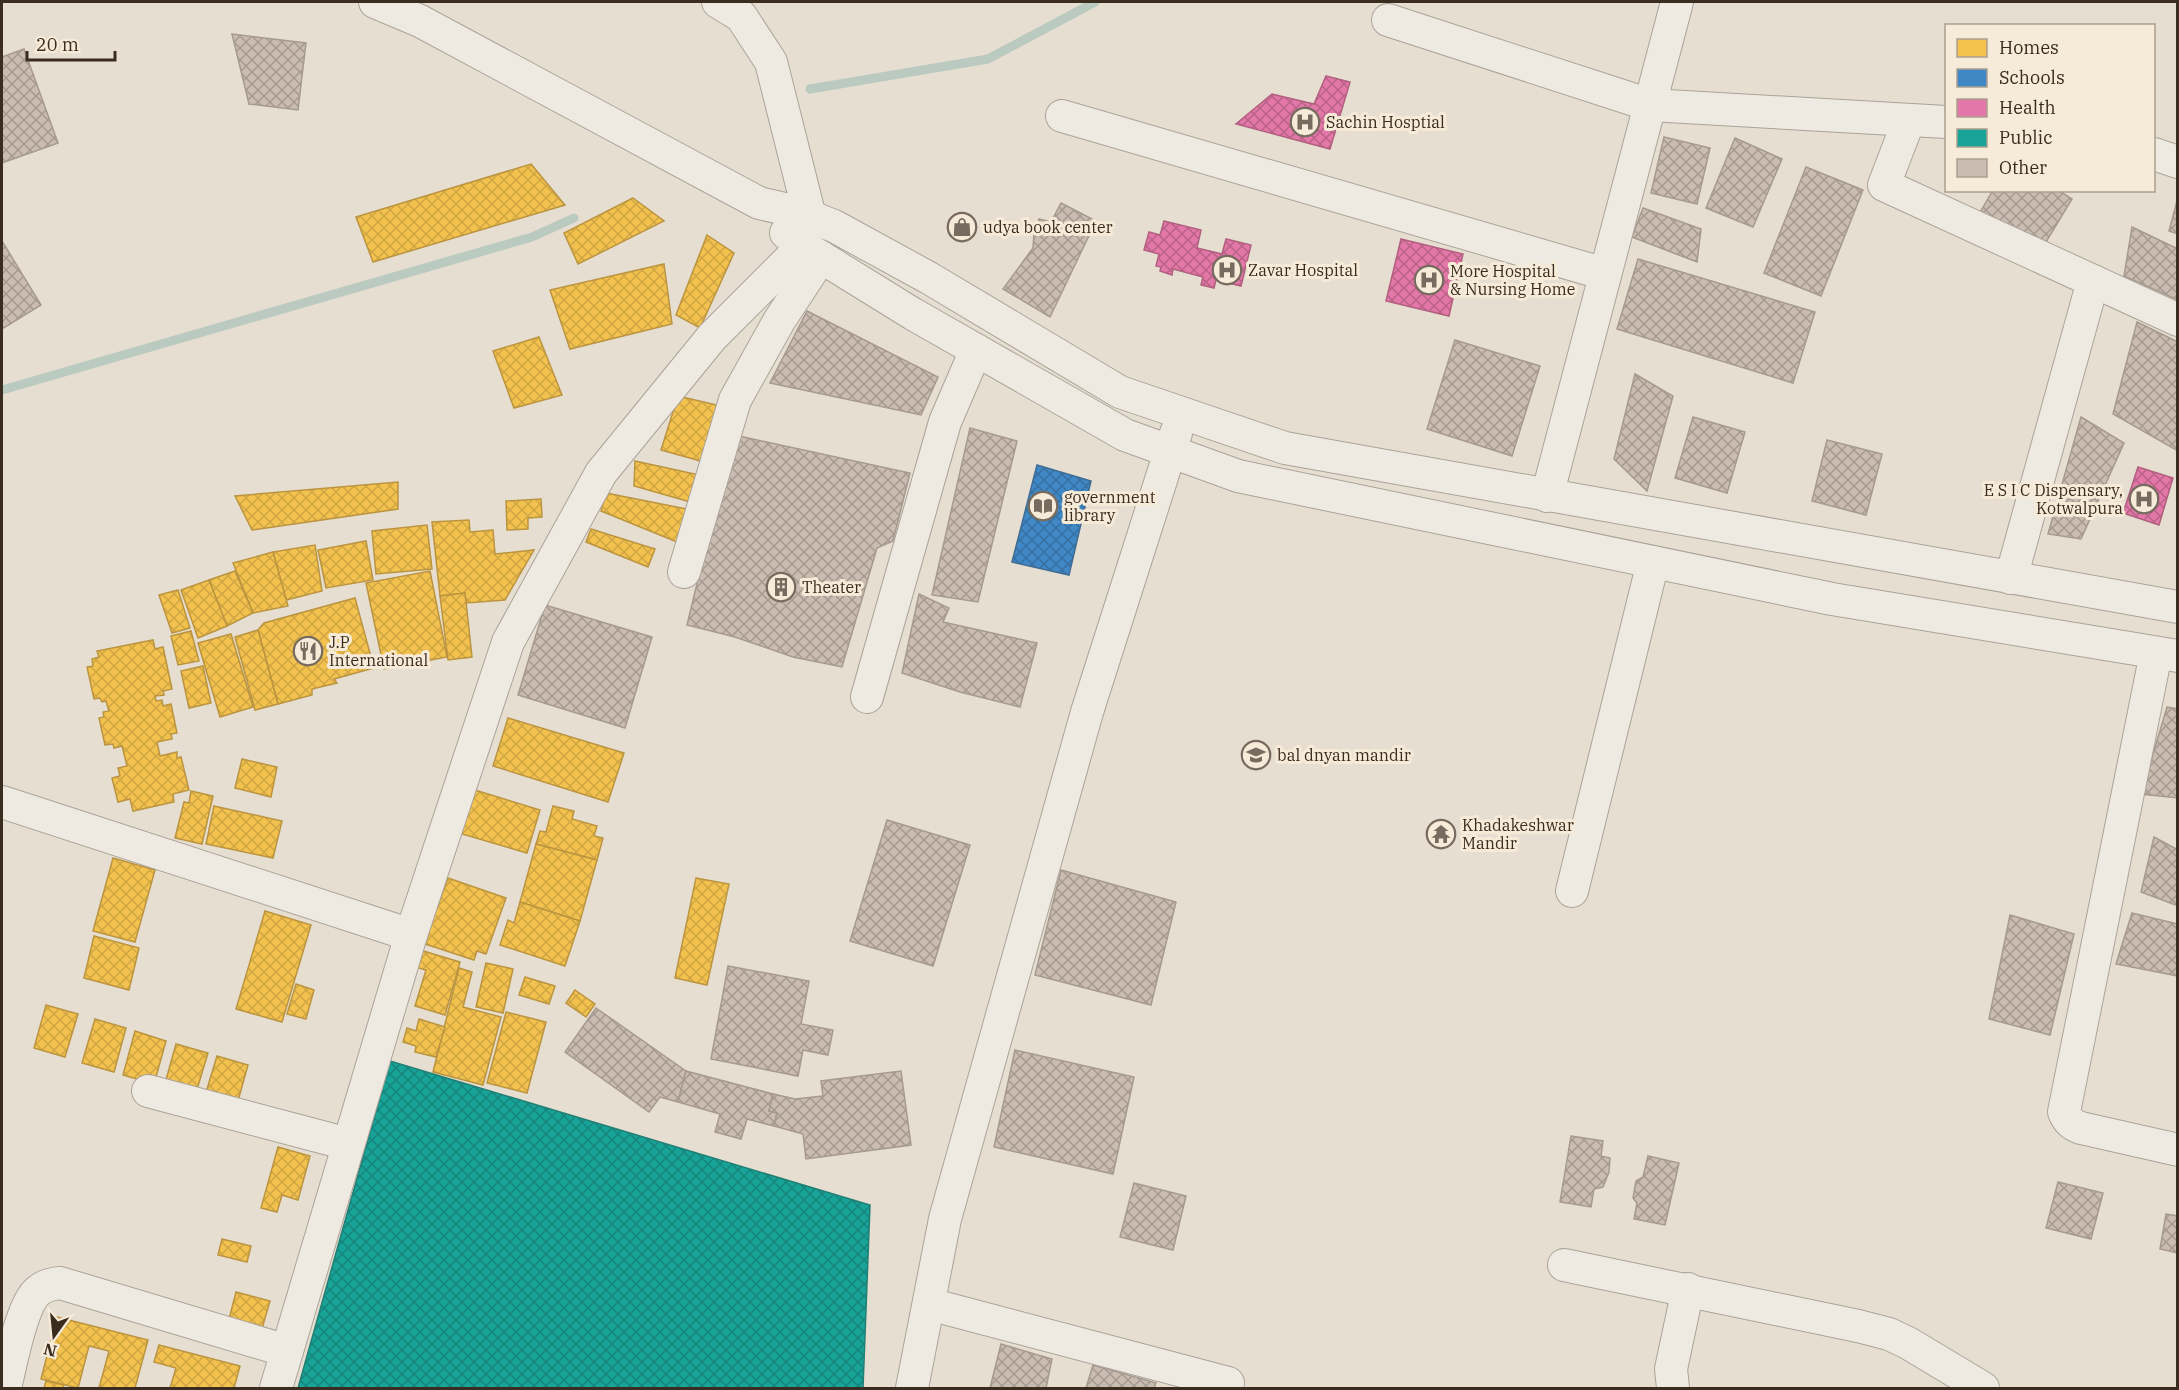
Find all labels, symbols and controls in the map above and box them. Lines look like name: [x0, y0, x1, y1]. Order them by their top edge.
scale bar: [27, 24, 116, 62]
legend: [1945, 24, 2155, 192]
text: 20 m: [36, 33, 79, 56]
text: Homes: [1999, 36, 2059, 59]
text: Schools: [1999, 66, 2065, 89]
text: Health: [1999, 96, 2056, 119]
hospital icon: Sachin Hosptial: [1289, 106, 1321, 138]
place label: Sachin Hosptial: [1326, 112, 1445, 132]
text: Public: [1999, 126, 2053, 149]
text: Other: [1999, 156, 2047, 179]
shop icon: udya book center: [946, 211, 978, 243]
place label: udya book center: [983, 217, 1113, 237]
hospital icon: Zavar Hospital: [1211, 254, 1243, 286]
place label: Zavar Hospital: [1248, 260, 1358, 280]
place label: More Hospital & Nursing Home: [1450, 261, 1575, 299]
hospital icon: More Hospital & Nursing Home: [1413, 264, 1445, 296]
place label: E S I C Dispensary, Kotwalpura: [1984, 480, 2123, 518]
hospital icon: E S I C Dispensary, Kotwalpura: [2128, 483, 2160, 515]
place label: government library: [1064, 487, 1156, 525]
library icon: government library: [1027, 490, 1059, 522]
building icon: Theater: [765, 571, 797, 603]
place label: Theater: [802, 577, 861, 597]
place label: J.P International: [329, 632, 429, 670]
restaurant icon: J.P International: [292, 635, 324, 667]
school or university icon: bal dnyan mandir: [1240, 739, 1272, 771]
place label: bal dnyan mandir: [1277, 745, 1411, 765]
place label: Khadakeshwar Mandir: [1462, 815, 1574, 853]
temple icon: Khadakeshwar Mandir: [1425, 818, 1457, 850]
north arrow: [24, 1306, 84, 1366]
text: N: [41, 1339, 59, 1362]

